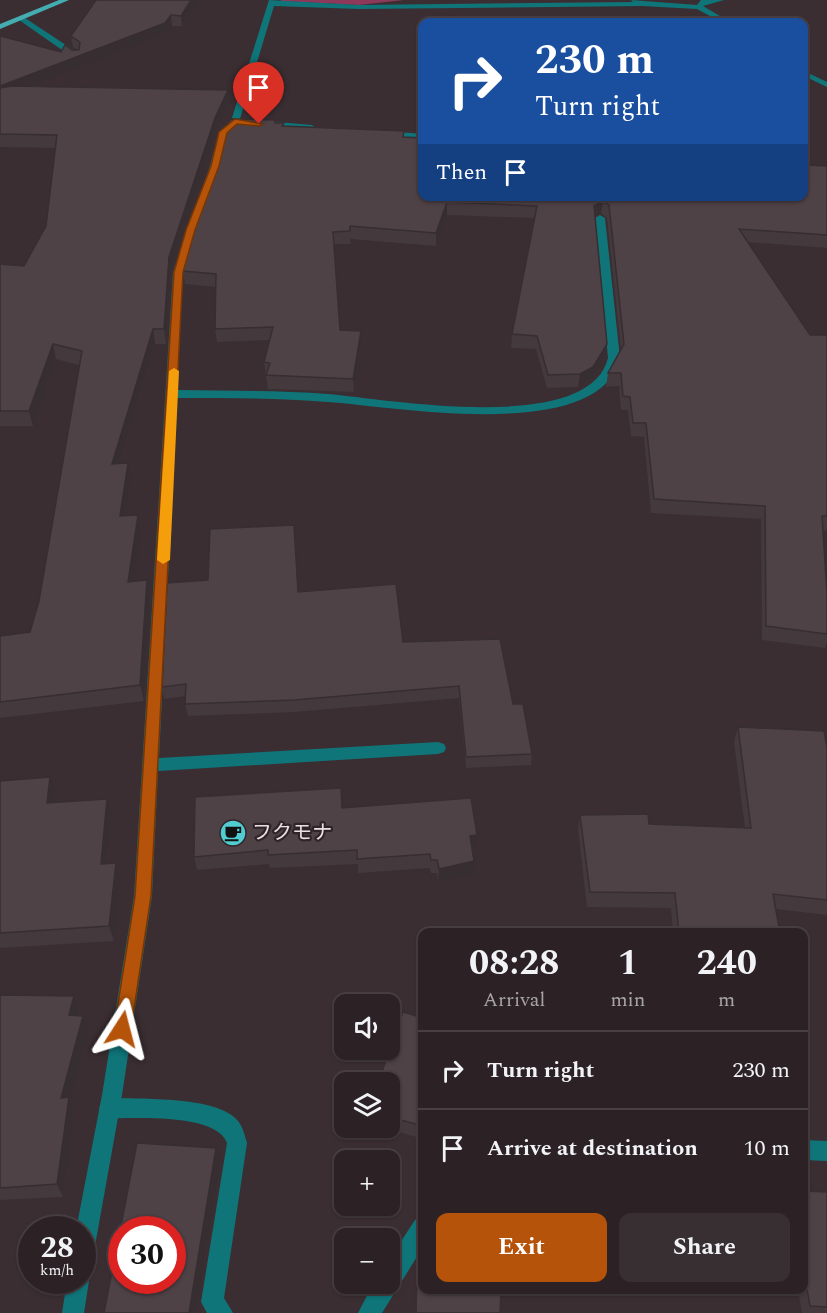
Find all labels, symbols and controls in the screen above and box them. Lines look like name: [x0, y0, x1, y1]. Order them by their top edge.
text: 230 m: [535, 29, 654, 92]
icon: right: [436, 42, 514, 120]
pin: [233, 62, 284, 124]
icon: arrive: [242, 71, 275, 104]
text: Turn right: [535, 86, 660, 128]
text: Then: [436, 156, 487, 189]
icon: arrive: [499, 156, 532, 189]
cafe icon: フクモナ: [218, 818, 248, 848]
place label: フクモナ: [252, 818, 332, 848]
text: 08:28: [469, 936, 559, 991]
text: 1: [618, 936, 638, 991]
text: 240: [696, 936, 757, 991]
text: Arrival: [483, 985, 545, 1015]
text: min: [610, 985, 645, 1015]
text: m: [718, 985, 735, 1015]
map controls: [334, 994, 400, 1294]
button: sound: [334, 994, 400, 1060]
position arrow: [90, 997, 154, 1061]
icon: right: [436, 1054, 469, 1087]
text: Turn right: [487, 1054, 594, 1087]
text: 230 m: [733, 1054, 790, 1087]
button: layers: [334, 1072, 400, 1138]
icon: arrive: [436, 1132, 469, 1165]
text: Arrive at destination: [487, 1132, 698, 1165]
text: 10 m: [744, 1132, 790, 1165]
button: +: [334, 1150, 400, 1216]
button: Exit: [436, 1213, 607, 1282]
button: Share: [619, 1213, 790, 1282]
speed limit sign: 30: [108, 1216, 186, 1294]
text: 28: [40, 1225, 74, 1271]
button: −: [334, 1228, 400, 1294]
text: km/h: [40, 1259, 74, 1282]

